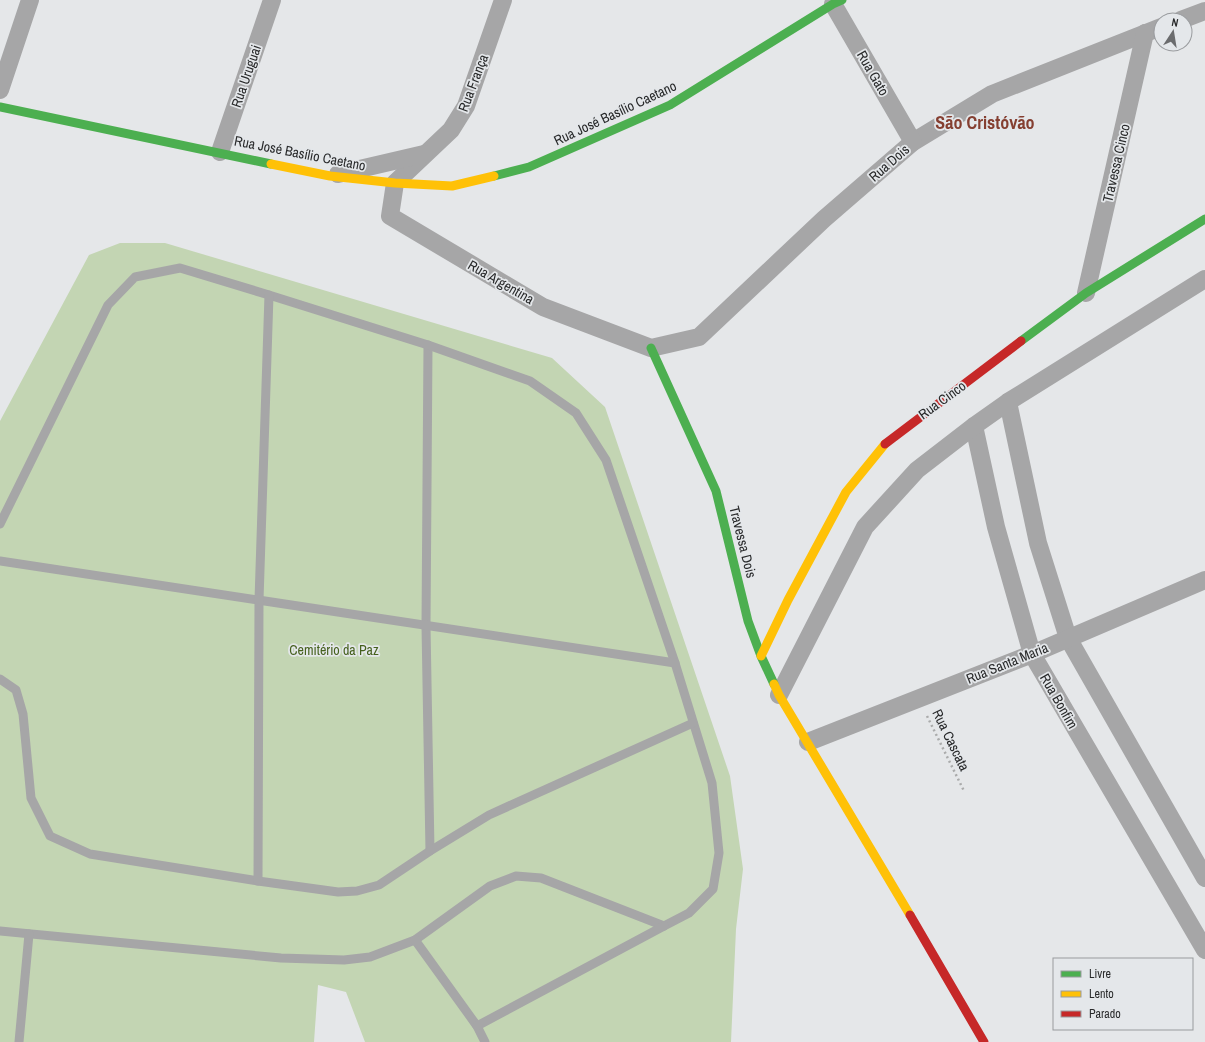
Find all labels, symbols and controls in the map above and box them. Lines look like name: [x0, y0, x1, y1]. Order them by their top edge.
north arrow: [1153, 12, 1193, 52]
text: N: [1170, 15, 1180, 30]
street label: Rua Uruguai: [227, 42, 265, 110]
street label: Rua Gato: [853, 47, 893, 99]
street label: Rua França: [454, 51, 492, 114]
street label: Rua José Basílio Caetano: [551, 77, 679, 149]
district label: São Cristóvão: [935, 110, 1035, 135]
street label: Travessa Cinco: [1098, 122, 1134, 204]
street label: Rua José Basílio Caetano: [233, 131, 367, 175]
street label: Rua Dois: [865, 140, 913, 185]
street label: Rua Argentina: [465, 256, 538, 308]
street label: Rua Cinco: [915, 377, 969, 423]
street label: Travessa Dois: [725, 504, 761, 580]
street label: Rua Santa Maria: [963, 638, 1051, 688]
park label: Cemitério da Paz: [289, 641, 379, 659]
street label: Rua Bonfim: [1036, 670, 1082, 732]
street label: Rua Cascata: [928, 706, 974, 774]
legend: [1053, 958, 1193, 1030]
text: Livre: [1089, 966, 1111, 982]
text: Lento: [1089, 986, 1114, 1002]
text: Parado: [1089, 1006, 1121, 1022]

